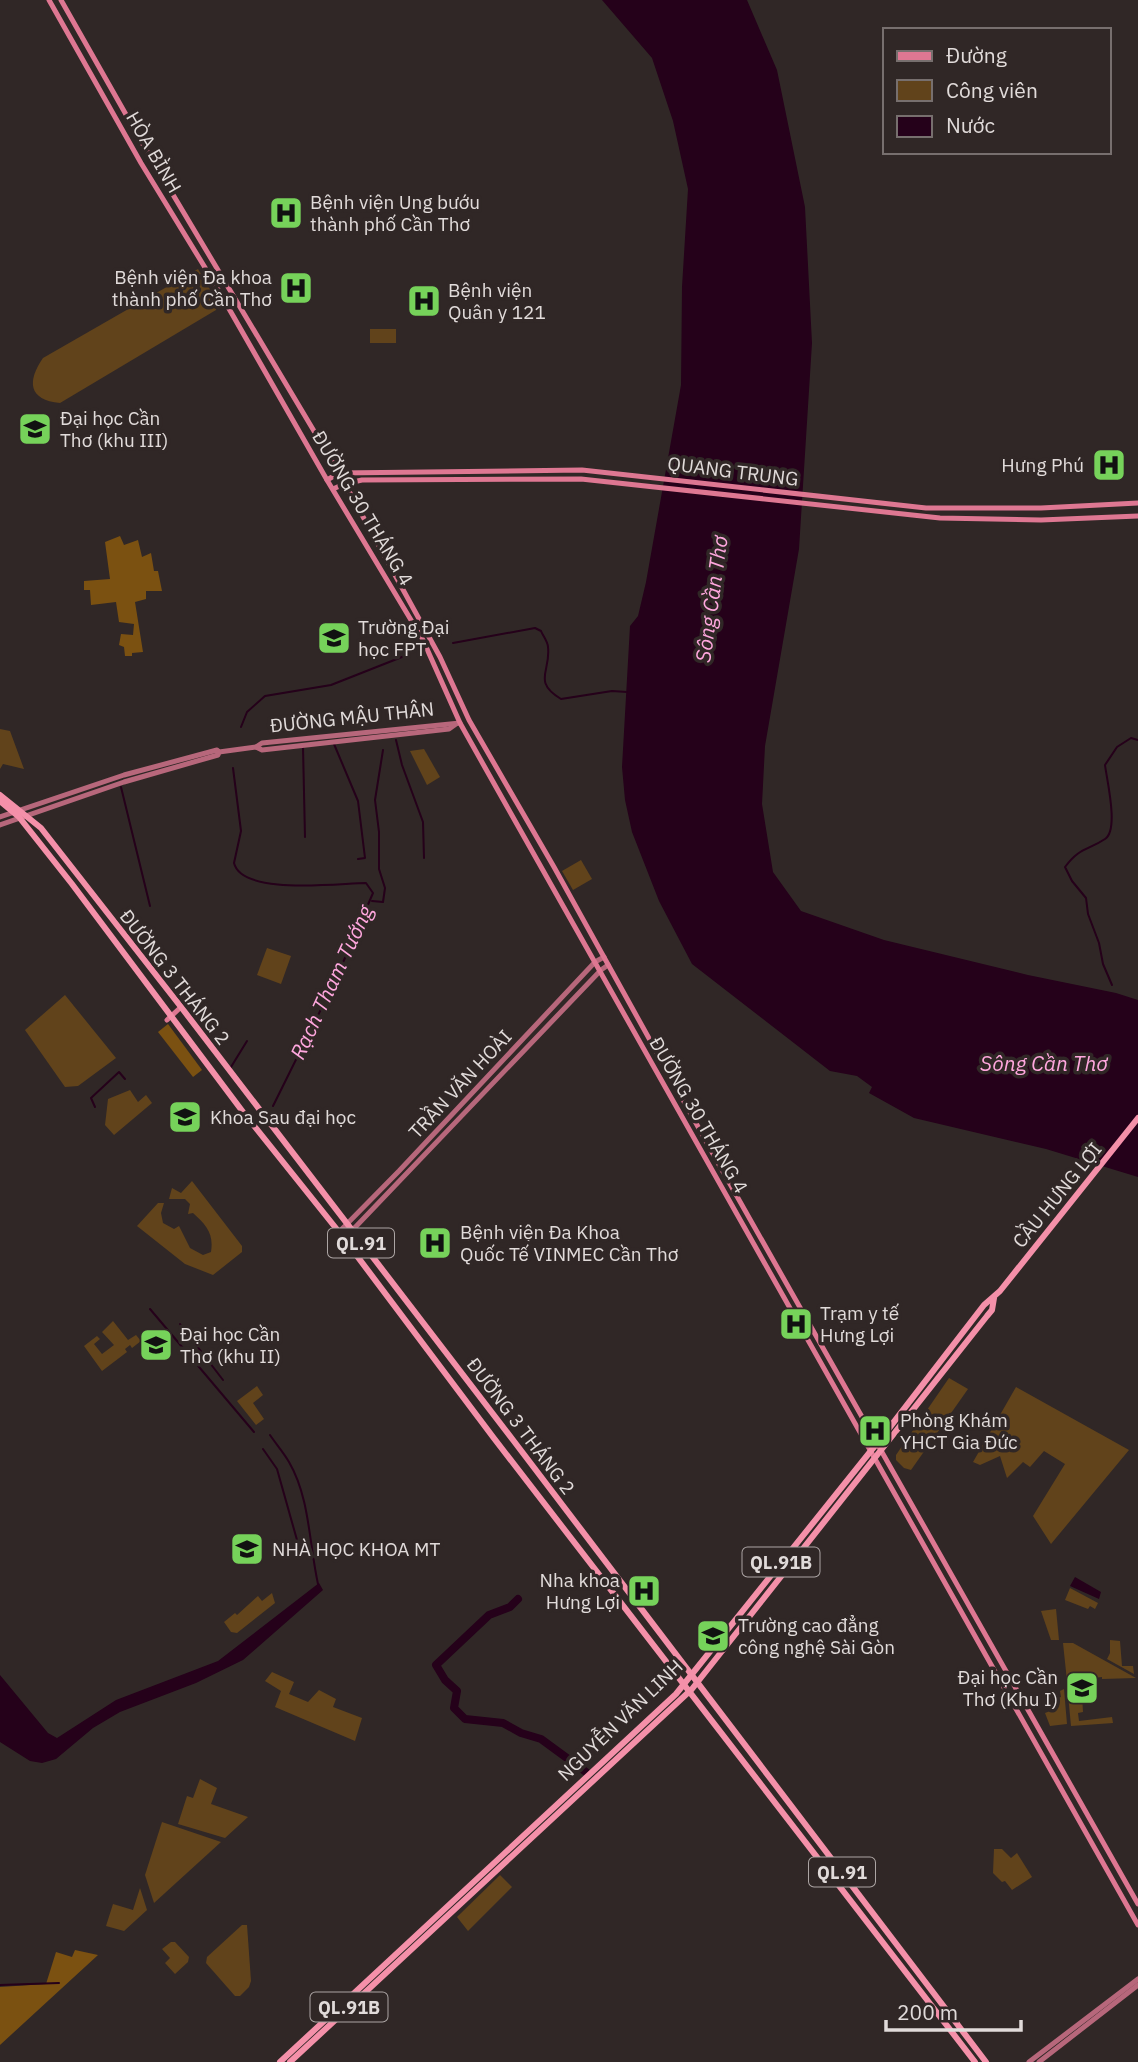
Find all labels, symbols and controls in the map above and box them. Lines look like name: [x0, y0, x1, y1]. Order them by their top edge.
legend: [883, 28, 1110, 154]
text: Đường: [946, 41, 1007, 69]
text: Công viên: [946, 76, 1038, 104]
street label: HÒA BÌNH: [121, 107, 187, 197]
text: Nước: [946, 111, 995, 139]
place label: Bệnh viện Ung bướu thành phố Cần Thơ: [310, 190, 480, 236]
hospital icon: Bệnh viện Ung bướu thành phố Cần Thơ: [267, 194, 305, 232]
place label: Bệnh viện Đa khoa thành phố Cần Thơ: [112, 265, 272, 311]
hospital icon: Bệnh viện Đa khoa thành phố Cần Thơ: [277, 269, 315, 307]
place label: Bệnh viện Quân y 121: [448, 278, 546, 324]
hospital icon: Bệnh viện Quân y 121: [405, 282, 443, 320]
place label: Đại học Cần Thơ (khu III): [60, 406, 168, 452]
school or university icon: Đại học Cần Thơ (khu III): [16, 410, 54, 448]
street label: ĐƯỜNG 30 THÁNG 4: [307, 426, 419, 590]
hospital icon: Hưng Phú: [1090, 446, 1128, 484]
street label: QUANG TRUNG: [666, 451, 800, 491]
place label: Hưng Phú: [1001, 453, 1084, 477]
water label: Sông Cần Thơ: [688, 533, 734, 664]
place label: Trường Đại học FPT: [358, 615, 449, 661]
school or university icon: Trường Đại học FPT: [315, 619, 353, 657]
street label: ĐƯỜNG MẬU THÂN: [269, 696, 435, 738]
water label: Rạch Tham Tướng: [283, 899, 380, 1064]
street label: ĐƯỜNG 3 THÁNG 2: [115, 905, 235, 1049]
street label: TRẦN VĂN HOÀI: [402, 1023, 517, 1144]
street label: ĐƯỜNG 30 THÁNG 4: [644, 1033, 754, 1197]
water label: Sông Cần Thơ: [980, 1049, 1108, 1077]
school or university icon: Khoa Sau đại học: [166, 1098, 204, 1136]
place label: Khoa Sau đại học: [210, 1105, 356, 1129]
street label: CẦU HƯNG LỢI: [1006, 1136, 1107, 1253]
place label: Bệnh viện Đa Khoa Quốc Tế VINMEC Cần Thơ: [460, 1220, 678, 1266]
hospital icon: Bệnh viện Đa Khoa Quốc Tế VINMEC Cần Thơ: [416, 1224, 454, 1262]
road number: QL.91: [328, 1228, 394, 1258]
place label: Trạm y tế Hưng Lợi: [820, 1301, 900, 1347]
hospital icon: Trạm y tế Hưng Lợi: [777, 1305, 815, 1343]
place label: Đại học Cần Thơ (khu II): [180, 1322, 281, 1368]
school or university icon: Đại học Cần Thơ (khu II): [137, 1326, 175, 1364]
street label: ĐƯỜNG 3 THÁNG 2: [462, 1353, 580, 1499]
place label: Phòng Khám YHCT Gia Đức: [900, 1408, 1018, 1454]
hospital icon: Phòng Khám YHCT Gia Đức: [856, 1412, 894, 1450]
school or university icon: NHÀ HỌC KHOA MT: [228, 1530, 266, 1568]
place label: NHÀ HỌC KHOA MT: [272, 1537, 440, 1561]
road number: QL.91B: [742, 1548, 820, 1576]
place label: Nha khoa Hưng Lợi: [540, 1568, 620, 1614]
hospital icon: Nha khoa Hưng Lợi: [625, 1572, 663, 1610]
place label: Trường cao đẳng công nghệ Sài Gòn: [738, 1613, 895, 1659]
school or university icon: Trường cao đẳng công nghệ Sài Gòn: [694, 1617, 732, 1655]
street label: NGUYỄN VĂN LINH: [552, 1653, 688, 1786]
place label: Đại học Cần Thơ (Khu I): [958, 1665, 1058, 1711]
school or university icon: Đại học Cần Thơ (Khu I): [1063, 1669, 1101, 1707]
road number: QL.91: [809, 1858, 875, 1886]
scale bar: [886, 1988, 1021, 2032]
road number: QL.91B: [310, 1993, 388, 2022]
text: 200 m: [897, 1998, 958, 2026]

